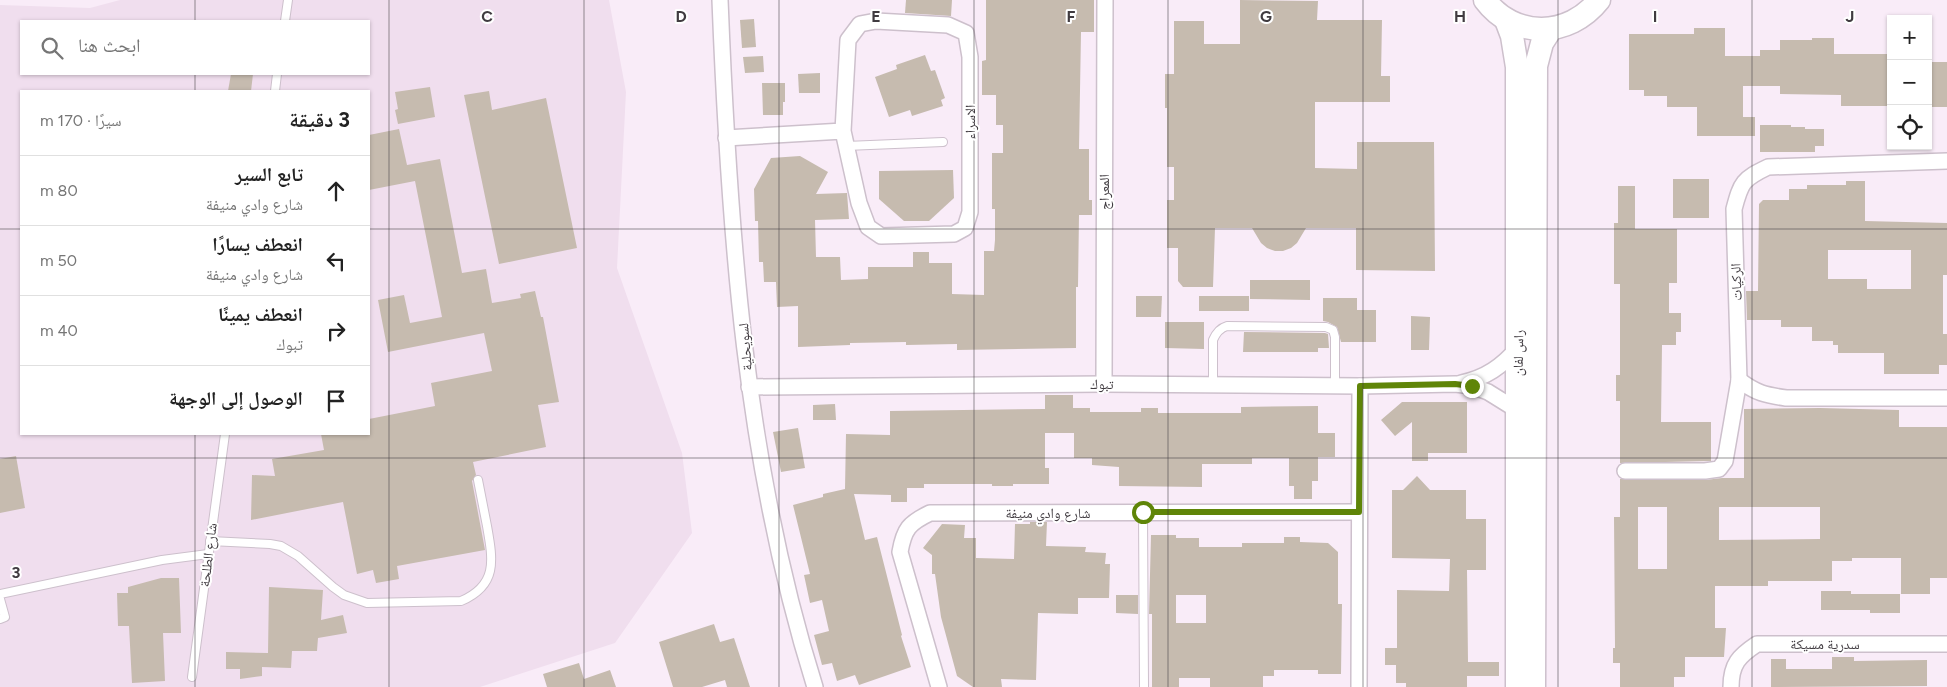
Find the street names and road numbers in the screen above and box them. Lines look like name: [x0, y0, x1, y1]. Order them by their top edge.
street label: الاسراء: [962, 105, 979, 139]
street label: المعراج: [1096, 174, 1114, 210]
street label: الركيات: [1727, 263, 1746, 301]
street label: لسويحلية: [735, 322, 756, 371]
street label: راس لفان: [1510, 330, 1527, 376]
street label: تبوك: [1090, 376, 1114, 393]
street label: شارع وادي منيفة: [1005, 505, 1091, 525]
street label: شارع الطلحة: [196, 522, 222, 588]
street label: سدرية مسيكة: [1790, 636, 1860, 653]

